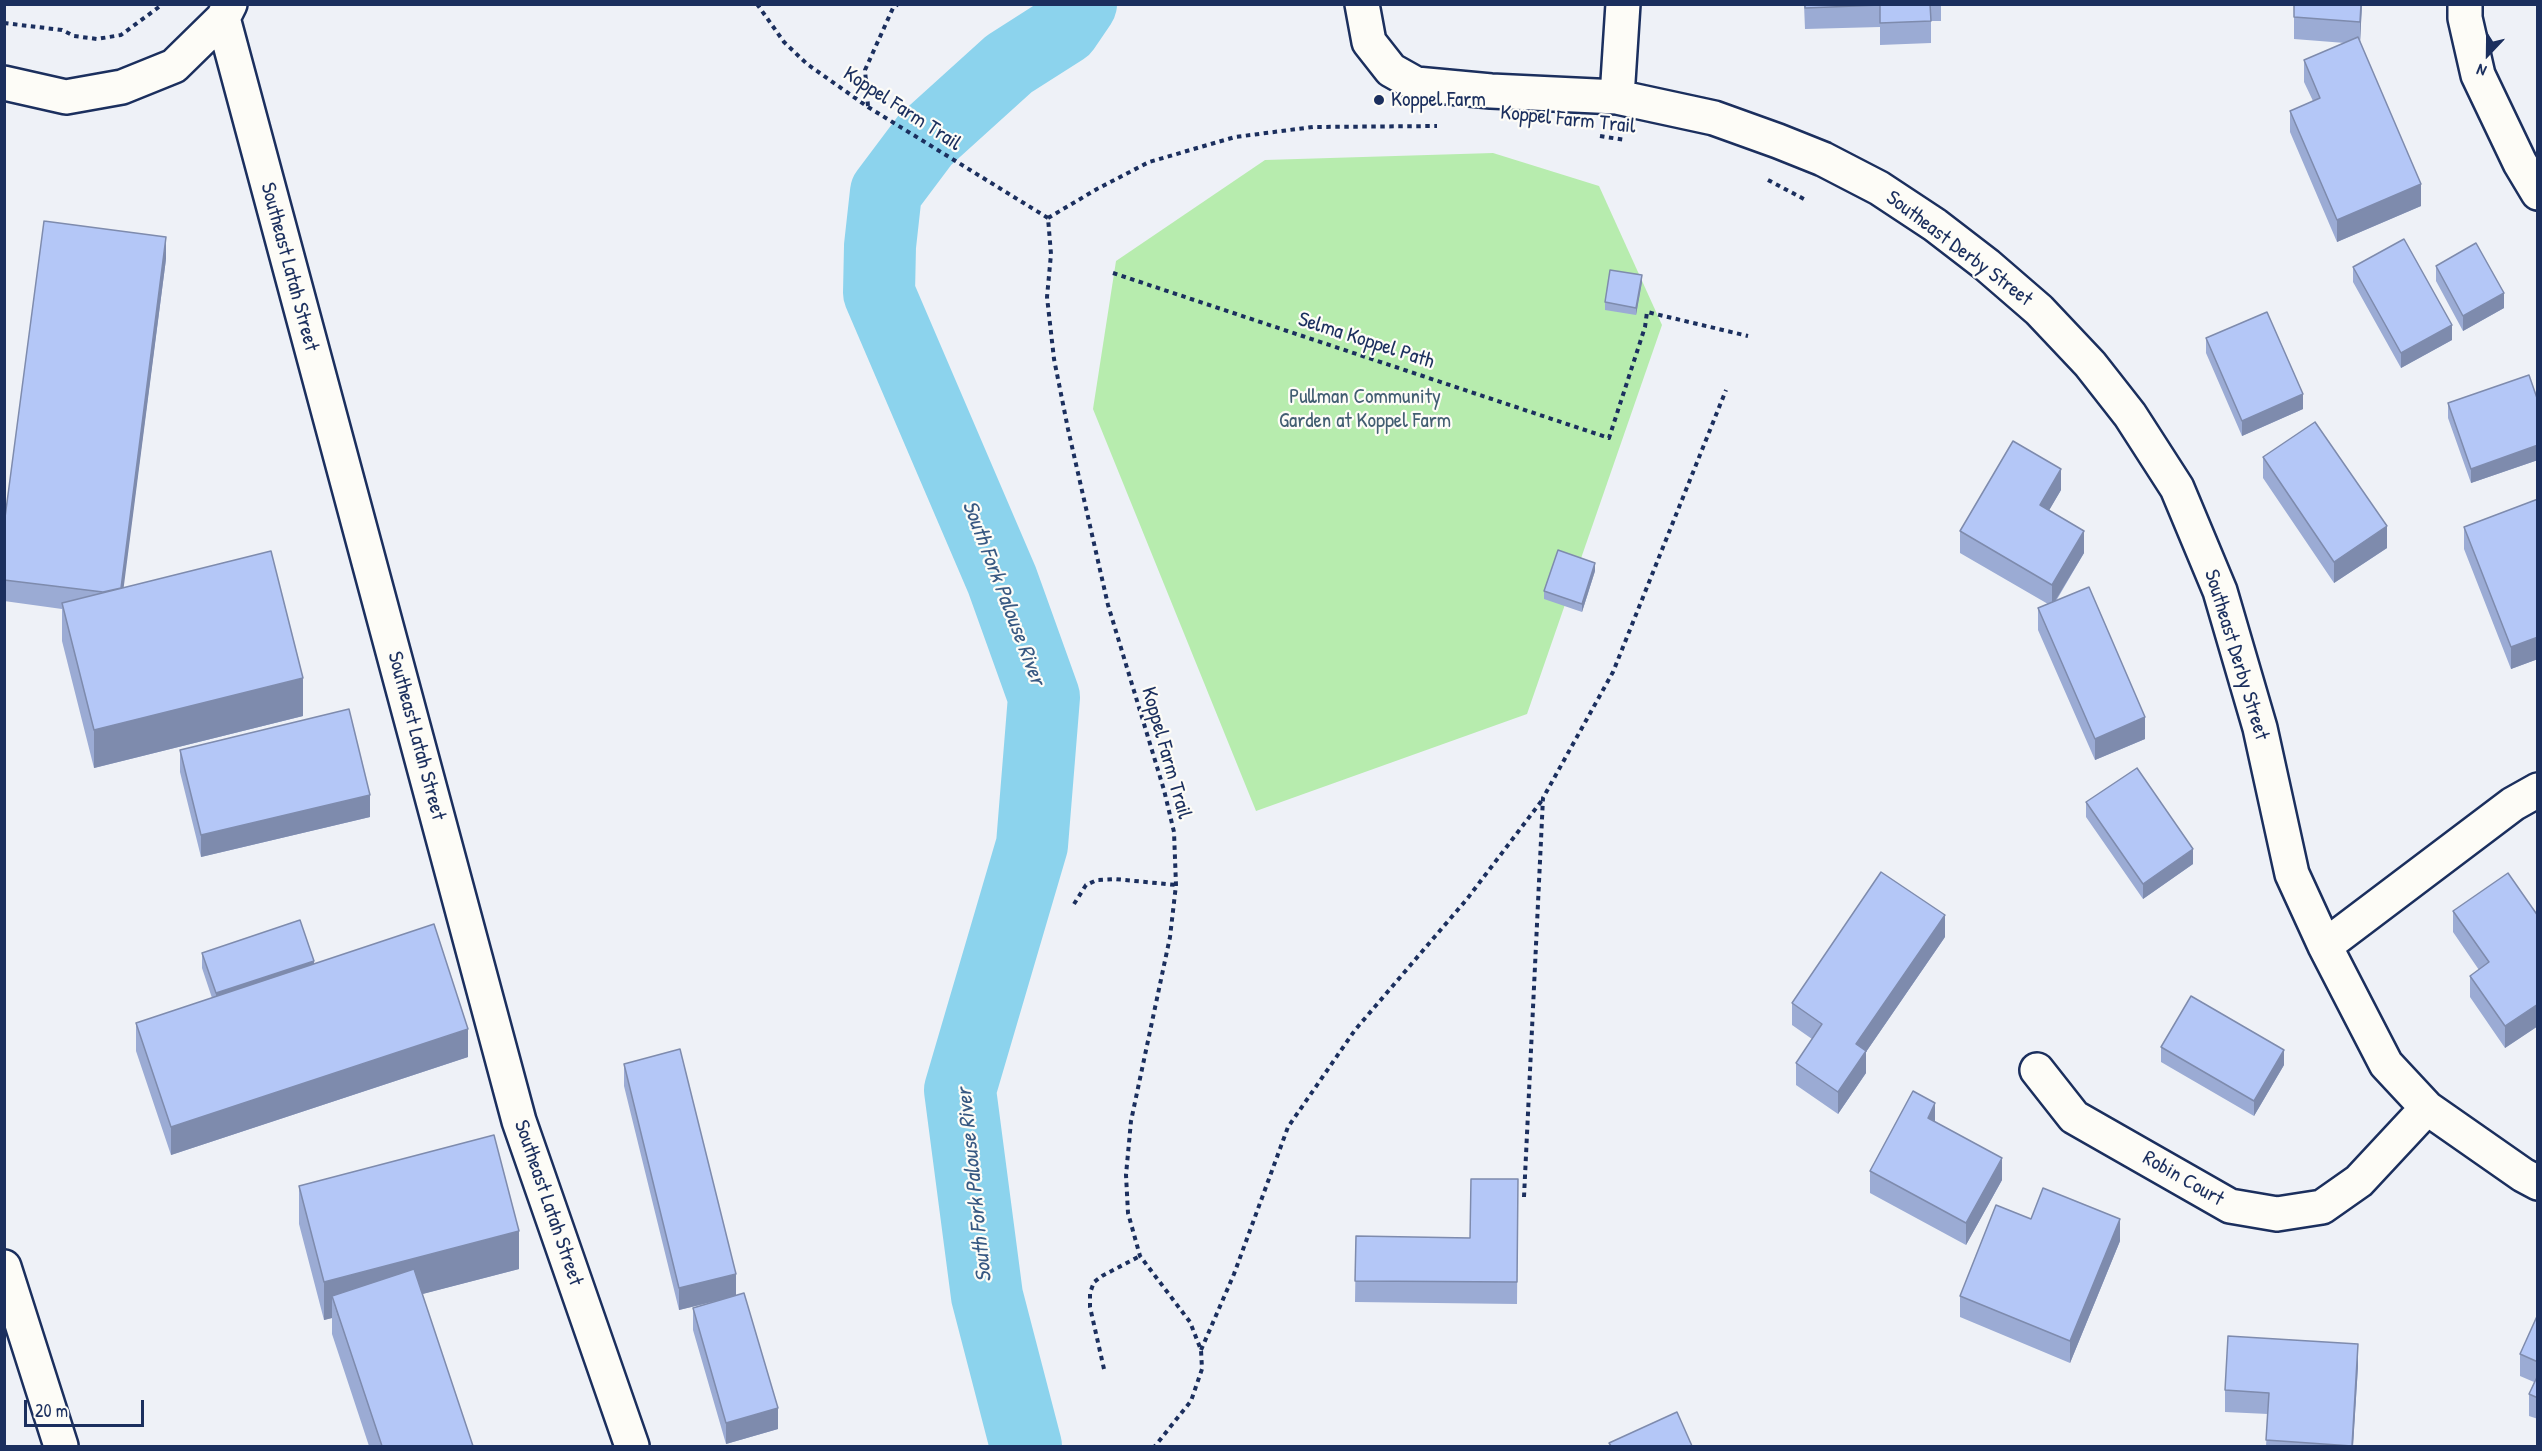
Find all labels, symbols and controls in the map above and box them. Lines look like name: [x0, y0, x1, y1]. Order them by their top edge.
north arrow: [2458, 24, 2518, 84]
text: N: [2473, 59, 2489, 82]
street label: Koppel Farm Trail: [838, 61, 966, 157]
place label: Koppel Farm: [1391, 87, 1486, 113]
marker: Koppel Farm: [1372, 93, 1386, 107]
street label: Koppel Farm Trail: [1499, 100, 1637, 140]
street label: Southeast Latah Street: [254, 180, 324, 354]
street label: Southeast Derby Street: [1881, 186, 2037, 312]
street label: Selma Koppel Path: [1295, 307, 1437, 375]
park label: Pullman Community Garden at Koppel Farm: [1279, 384, 1451, 434]
water label: South Fork Palouse River: [956, 497, 1050, 689]
street label: Southeast Derby Street: [2198, 567, 2274, 743]
street label: Southeast Latah Street: [381, 649, 451, 823]
street label: Koppel Farm Trail: [1135, 684, 1197, 822]
water label: South Fork Palouse River: [952, 1086, 998, 1284]
street label: Southeast Latah Street: [508, 1117, 588, 1289]
street label: Robin Court: [2138, 1146, 2228, 1212]
scale bar: [27, 1388, 147, 1426]
text: 20 m: [35, 1398, 68, 1423]

